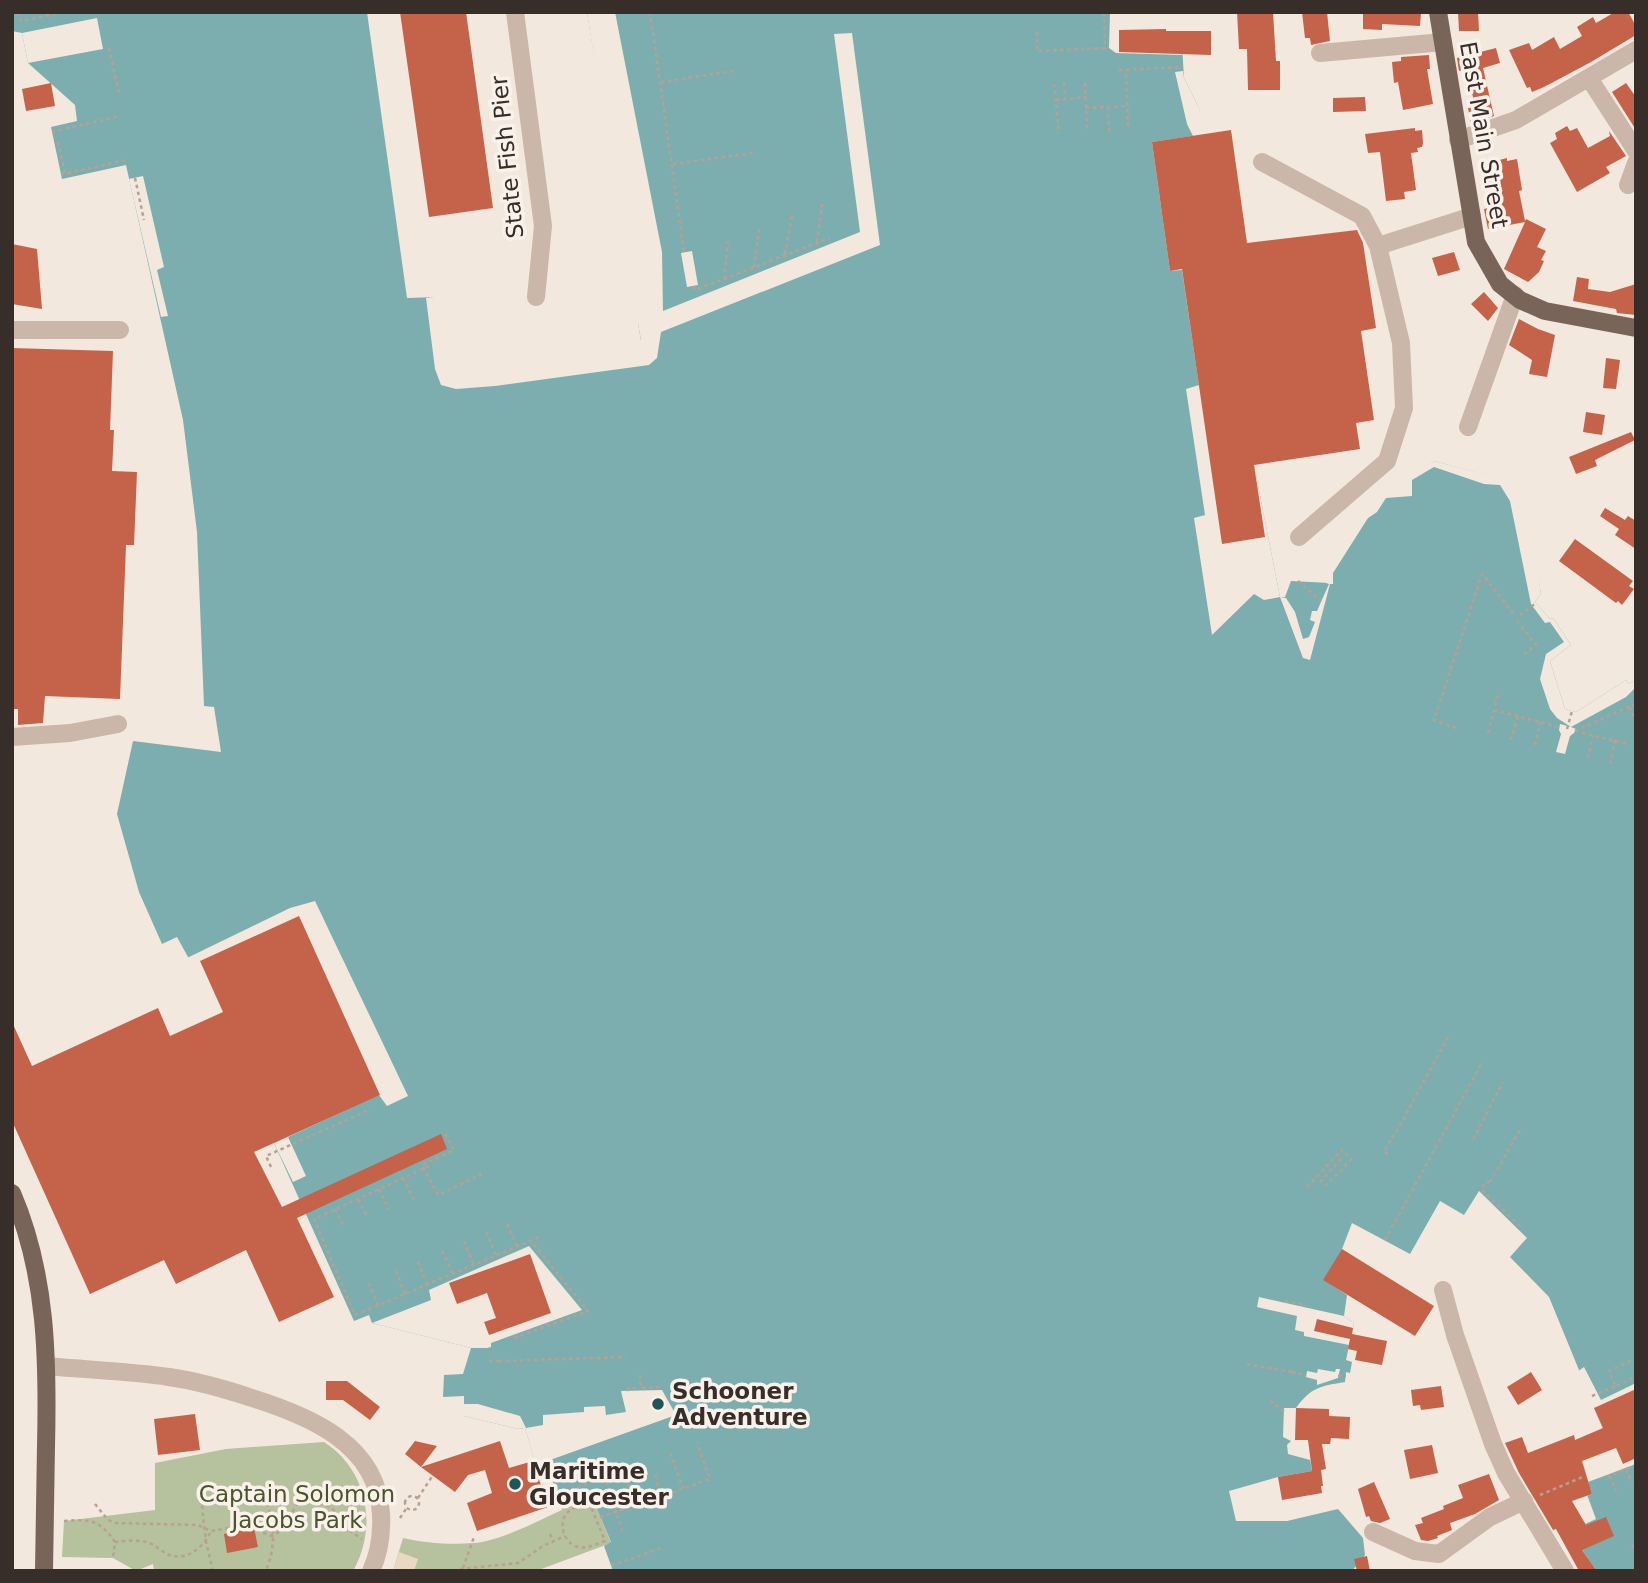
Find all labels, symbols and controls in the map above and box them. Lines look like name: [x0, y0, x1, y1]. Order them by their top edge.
street label: East Main Street: [1455, 40, 1513, 230]
street label: State Fish Pier: [485, 74, 528, 240]
place label: Schooner Adventure: [672, 1378, 808, 1430]
marker: Schooner Adventure: [650, 1396, 666, 1412]
place label: Maritime Gloucester: [529, 1458, 669, 1510]
marker: Maritime Gloucester: [507, 1476, 523, 1492]
park label: Captain Solomon Jacobs Park: [199, 1481, 395, 1533]

